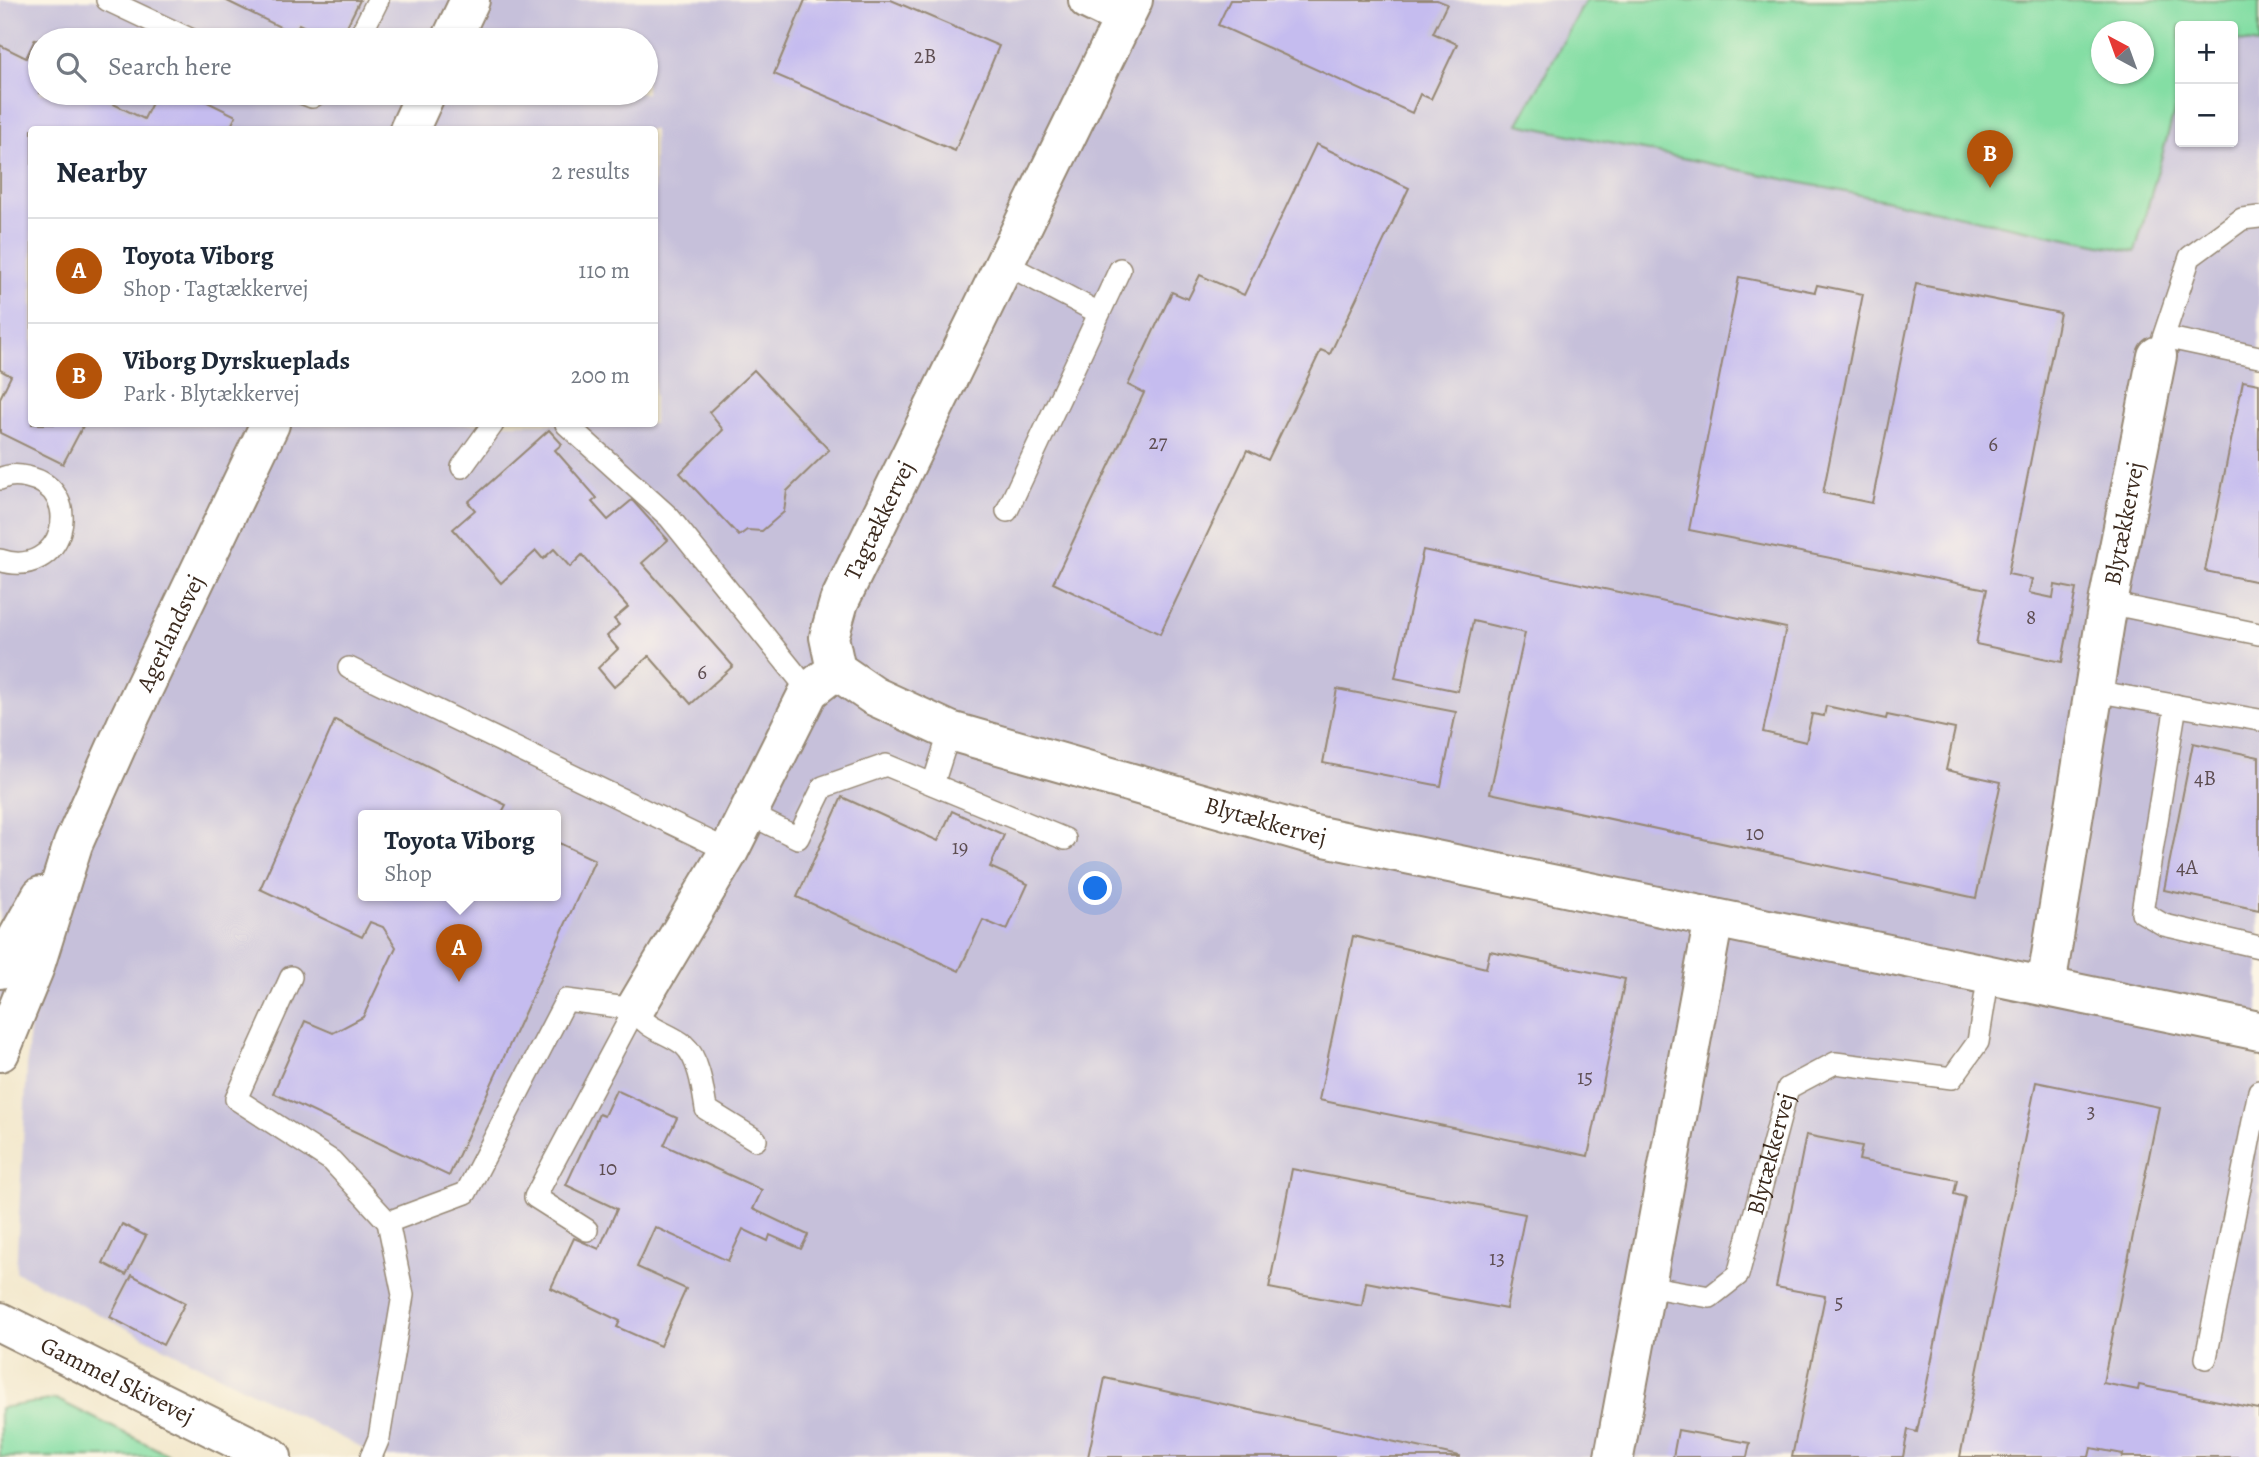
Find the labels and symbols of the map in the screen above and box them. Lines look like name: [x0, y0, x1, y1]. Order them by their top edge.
north arrow: [2091, 21, 2154, 84]
house number: 2B: [914, 42, 936, 70]
pin: B: [1967, 130, 2013, 188]
house number: 27: [1149, 428, 1168, 456]
house number: 6: [1988, 430, 1998, 458]
street label: Tagtækkervej: [836, 455, 922, 586]
street label: Blytækkervej: [2096, 459, 2152, 588]
street label: Agerlandsvej: [128, 569, 212, 697]
house number: 8: [2026, 603, 2036, 631]
house number: 6: [697, 658, 707, 686]
house number: 4B: [2194, 764, 2216, 792]
street label: Blytækkervej: [1201, 789, 1329, 853]
house number: 10: [1746, 819, 1764, 847]
house number: 19: [952, 833, 968, 861]
house number: 4A: [2176, 853, 2199, 881]
your location: [1078, 871, 1112, 905]
pin: A: [436, 924, 482, 982]
house number: 15: [1577, 1063, 1593, 1091]
street label: Blytækkervej: [1739, 1089, 1802, 1218]
house number: 3: [2087, 1097, 2095, 1125]
house number: 10: [599, 1154, 617, 1182]
house number: 13: [1489, 1244, 1505, 1272]
house number: 5: [1834, 1288, 1844, 1316]
street label: Gammel Skivevej: [35, 1329, 200, 1432]

